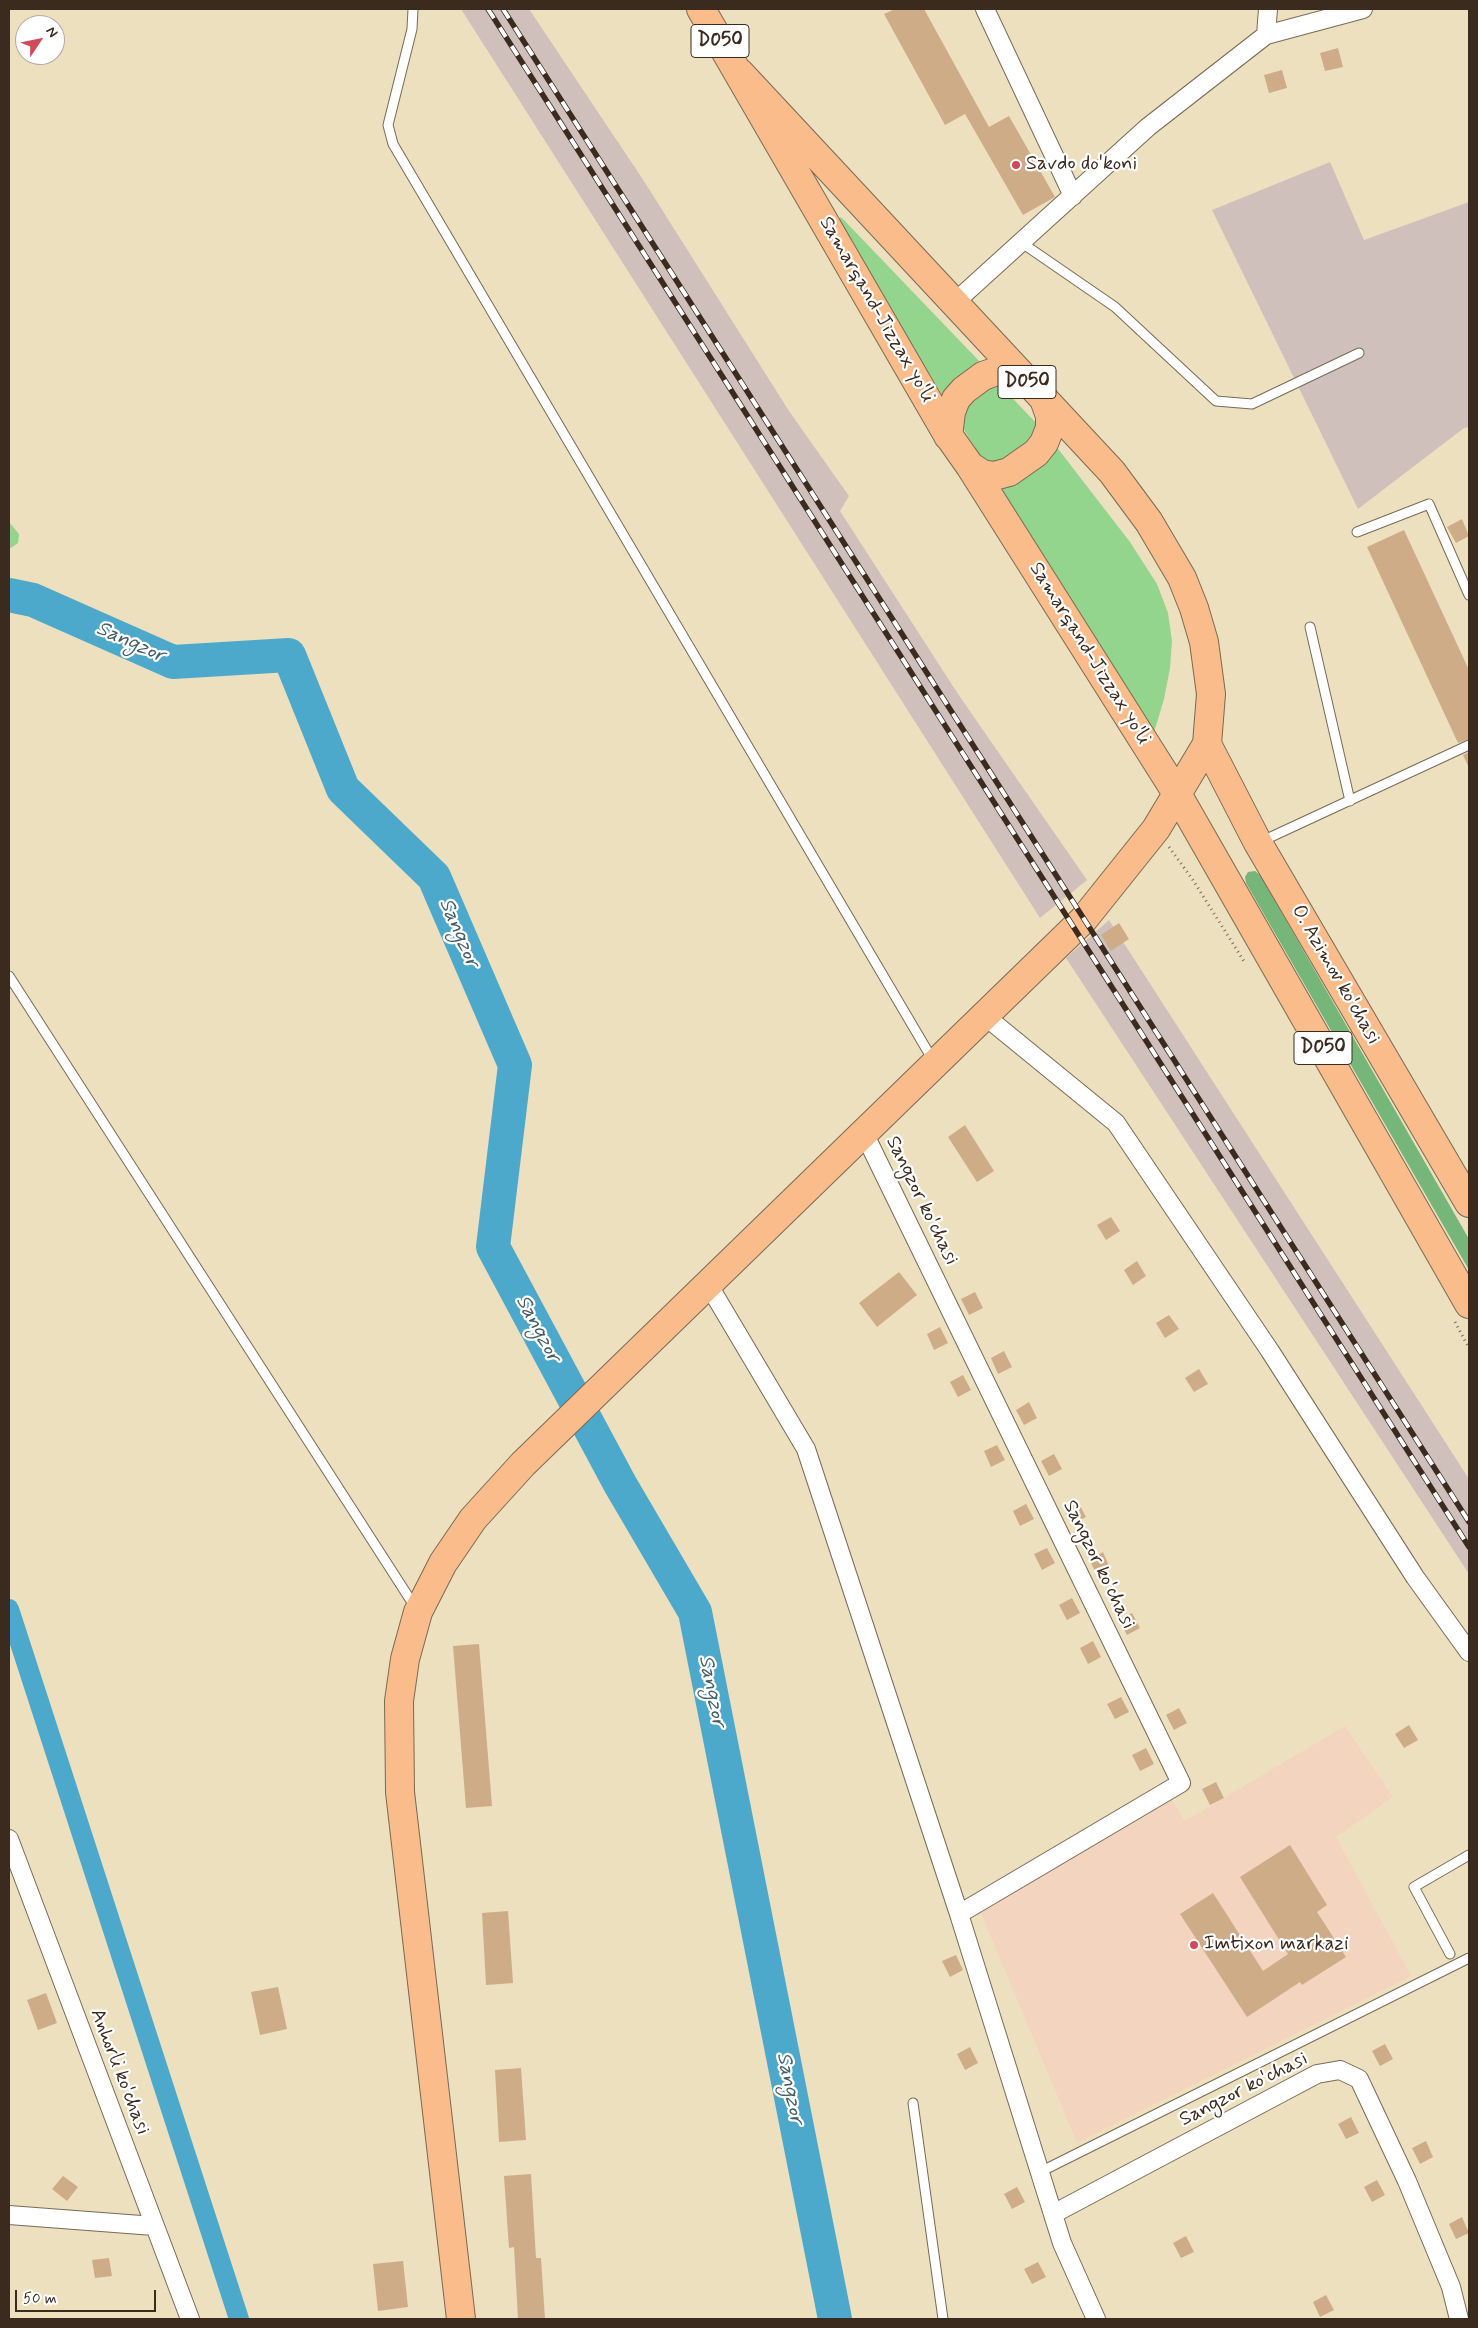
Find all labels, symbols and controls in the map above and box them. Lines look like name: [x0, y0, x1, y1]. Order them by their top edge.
north arrow: [15, 15, 65, 65]
text: N: [42, 23, 62, 41]
road number: D050: [691, 24, 749, 58]
place label: Savdo do'koni: [1026, 153, 1137, 177]
marker: Savdo do'koni: [1010, 159, 1022, 171]
street label: Samarqand-Jizzax yo'li: [813, 213, 939, 407]
road number: D050: [998, 366, 1056, 398]
street label: Samarqand-Jizzax yo'li: [1023, 558, 1155, 750]
water label: Sangzor: [92, 617, 168, 669]
water label: Sangzor: [432, 895, 484, 971]
street label: O. Azimov ko'chasi: [1285, 901, 1385, 1049]
road number: D050: [1294, 1032, 1352, 1064]
street label: Sangzor ko'chasi: [879, 1133, 963, 1269]
water label: Sangzor: [509, 1291, 565, 1367]
street label: Sangzor ko'chasi: [1056, 1497, 1140, 1633]
water label: Sangzor: [692, 1653, 730, 1729]
place label: Imtixon markazi: [1204, 1933, 1349, 1957]
marker: Imtixon markazi: [1188, 1939, 1200, 1951]
street label: Anhorli ko'chasi: [84, 2006, 154, 2138]
street label: Sangzor ko'chasi: [1176, 2047, 1312, 2133]
water label: Sangzor: [770, 2050, 808, 2126]
scale bar: [18, 2280, 159, 2312]
text: 50 m: [23, 2289, 57, 2309]

